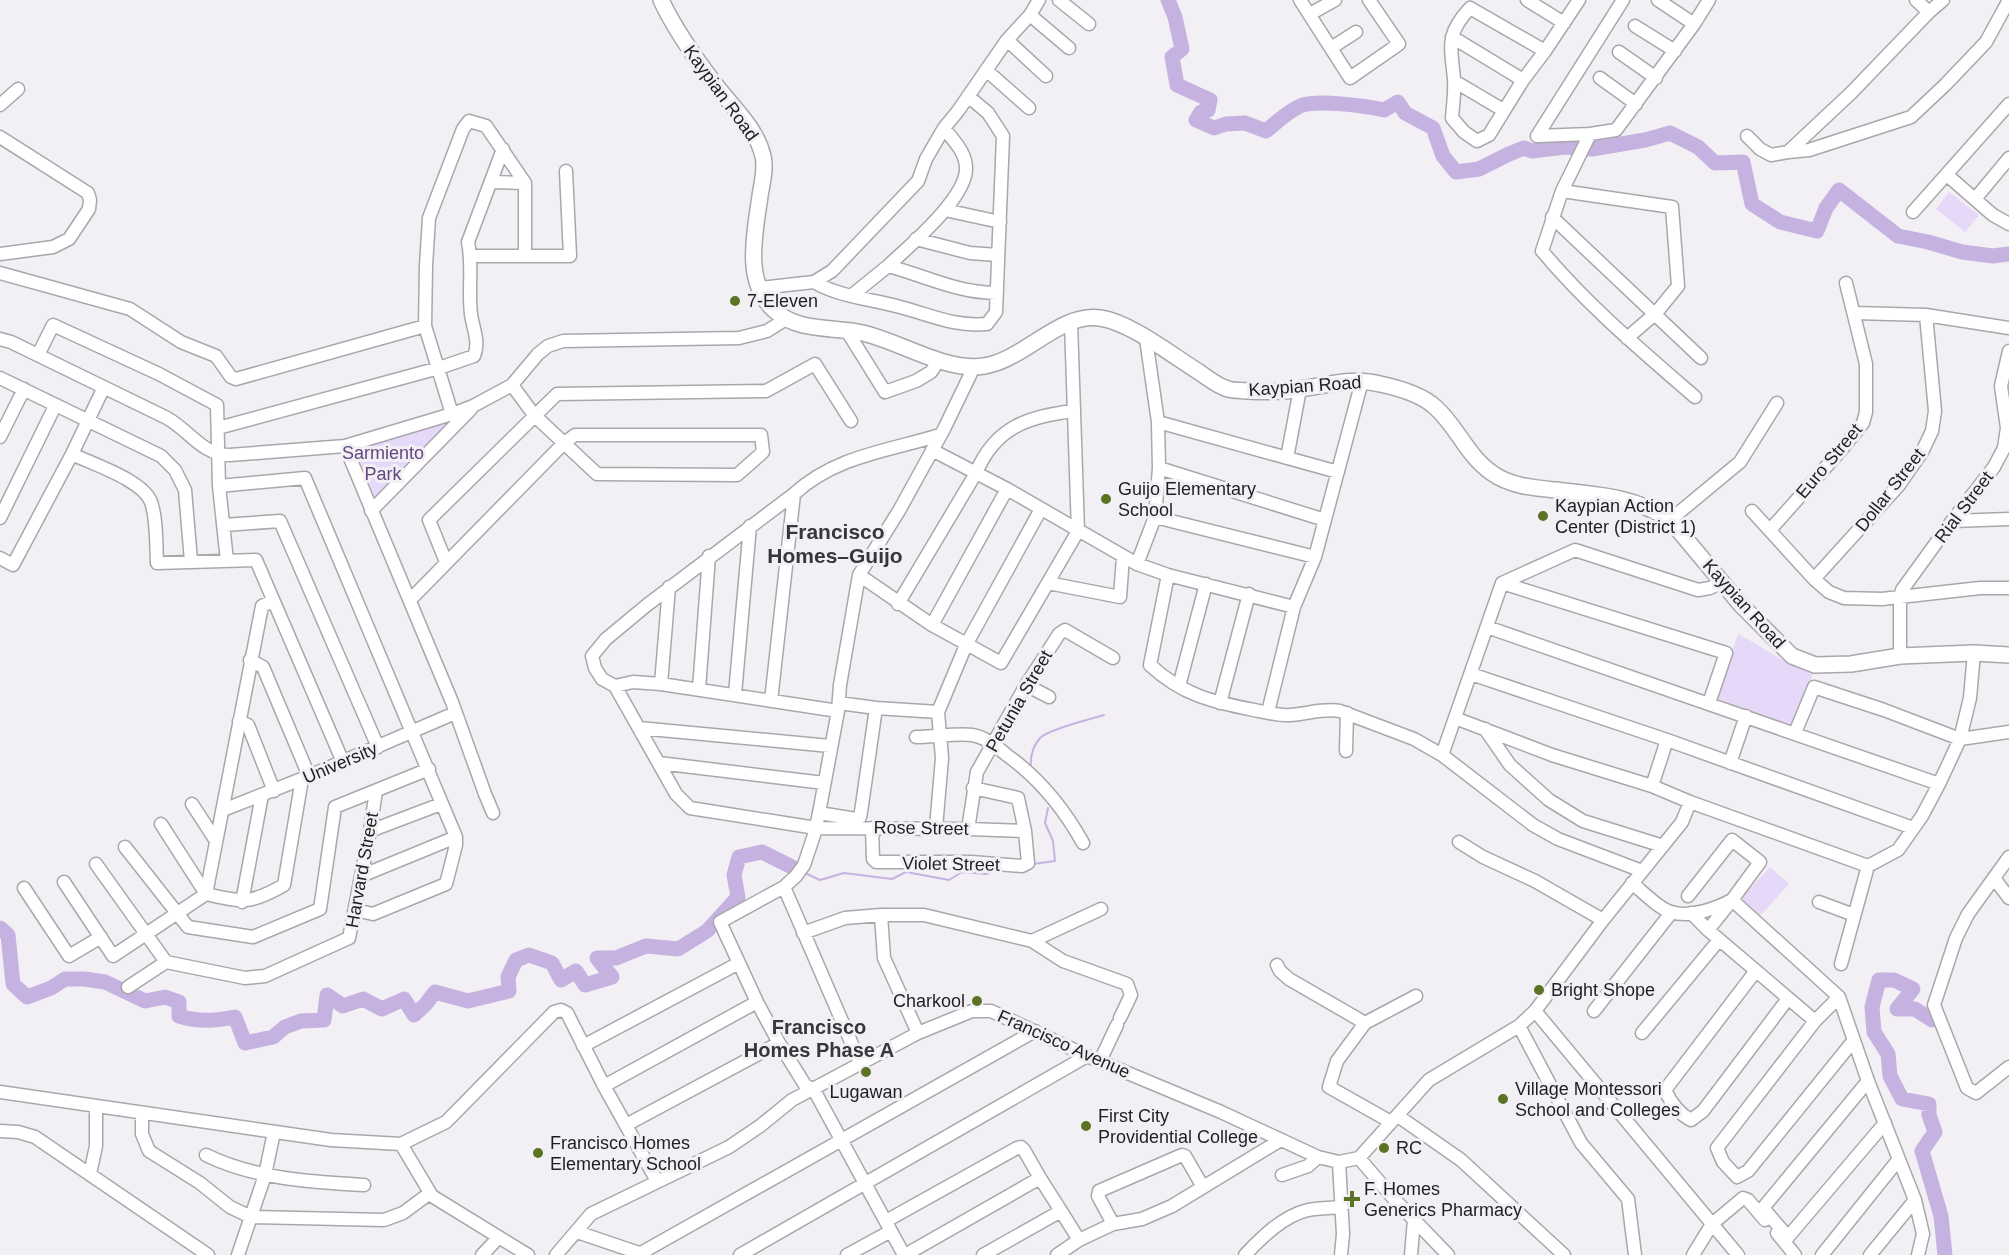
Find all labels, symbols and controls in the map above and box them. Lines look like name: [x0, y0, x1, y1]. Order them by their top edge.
street label: Kaypian Road: [680, 41, 762, 145]
place label: 7-Eleven: [747, 291, 818, 311]
marker: 7-Eleven: [728, 294, 742, 308]
street label: Kaypian Road: [1248, 372, 1362, 400]
street label: Euro Street: [1792, 420, 1866, 502]
park label: Sarmiento Park: [342, 443, 424, 484]
street label: Dollar Street: [1851, 444, 1929, 536]
street label: Rial Street: [1931, 467, 1997, 547]
place label: Guijo Elementary School: [1118, 479, 1256, 520]
marker: Guijo Elementary School: [1099, 492, 1113, 506]
place label: Kaypian Action Center (District 1): [1555, 496, 1696, 537]
marker: Kaypian Action Center (District 1): [1536, 509, 1550, 523]
district label: Francisco Homes–Guijo: [767, 520, 903, 567]
street label: Kaypian Road: [1699, 555, 1789, 653]
street label: Petunia Street: [982, 647, 1056, 755]
street label: University: [300, 738, 380, 788]
street label: Harvard Street: [342, 811, 382, 929]
street label: Rose Street: [873, 817, 969, 839]
street label: Violet Street: [902, 853, 1000, 875]
place label: Bright Shope: [1551, 980, 1655, 1000]
marker: Bright Shope: [1532, 983, 1546, 997]
place label: Charkool: [893, 991, 965, 1011]
marker: Charkool: [970, 994, 984, 1008]
street label: Francisco Avenue: [995, 1006, 1133, 1082]
district label: Francisco Homes Phase A: [744, 1016, 894, 1061]
marker: Lugawan: [859, 1065, 873, 1079]
place label: Village Montessori School and Colleges: [1515, 1079, 1680, 1120]
place label: Lugawan: [829, 1082, 903, 1102]
marker: Village Montessori School and Colleges: [1496, 1092, 1510, 1106]
place label: First City Providential College: [1098, 1106, 1258, 1147]
marker: First City Providential College: [1079, 1119, 1093, 1133]
place label: Francisco Homes Elementary School: [550, 1133, 701, 1174]
place label: RC: [1396, 1138, 1422, 1158]
marker: RC: [1377, 1141, 1391, 1155]
marker: Francisco Homes Elementary School: [531, 1146, 545, 1160]
place label: F. Homes Generics Pharmacy: [1364, 1179, 1522, 1220]
marker: F. Homes Generics Pharmacy: [1345, 1192, 1359, 1206]

